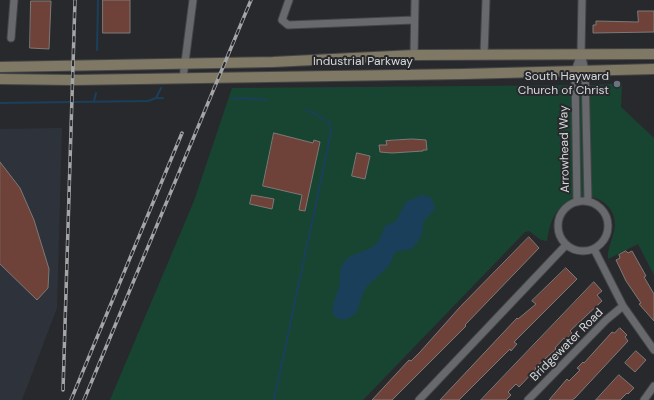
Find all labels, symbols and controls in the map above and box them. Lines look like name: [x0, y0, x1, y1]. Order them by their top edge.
street label: Industrial Parkway: [313, 55, 413, 69]
place label: South Hayward Church of Christ: [518, 70, 609, 98]
marker: South Hayward Church of Christ: [612, 79, 622, 89]
street label: Arrowhead Way: [557, 105, 573, 193]
street label: Bridgewater Road: [527, 305, 607, 385]

